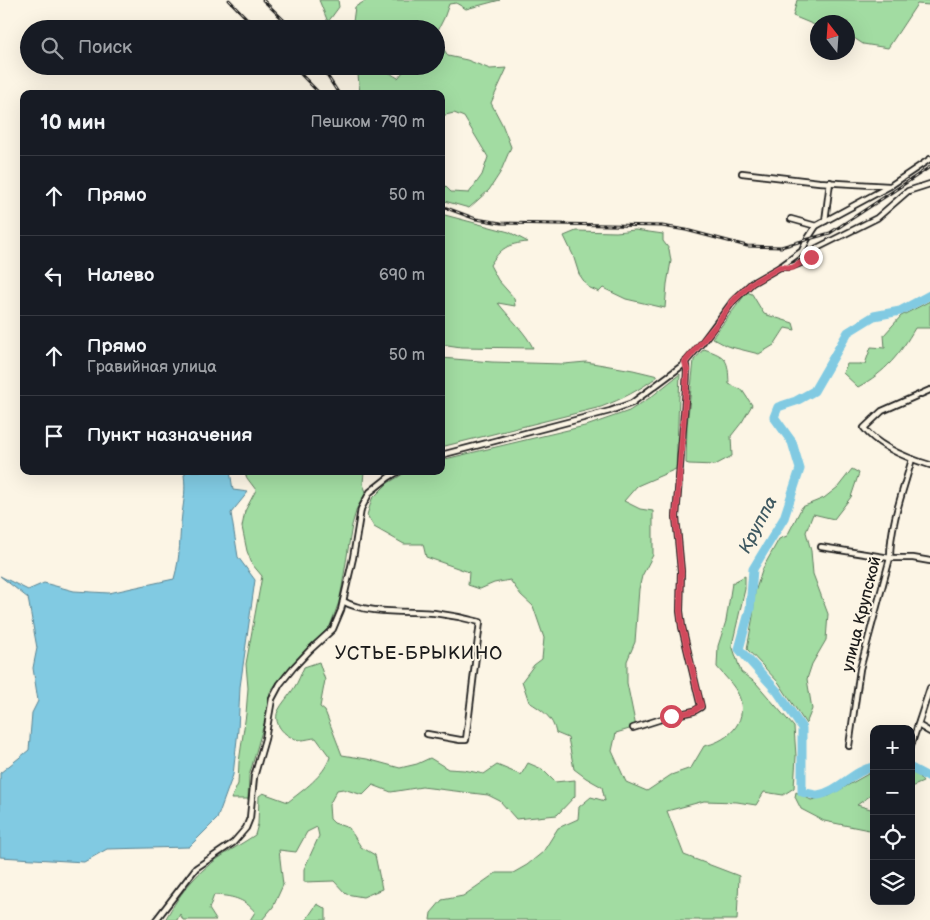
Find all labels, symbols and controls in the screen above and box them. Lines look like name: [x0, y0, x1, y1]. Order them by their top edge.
north arrow: [810, 15, 855, 60]
search box: [20, 20, 445, 75]
icon: search: [38, 34, 66, 62]
text: Поиск: [78, 36, 132, 59]
text: 10 мин: [40, 110, 106, 135]
text: Пешком · 790 m: [311, 113, 425, 132]
icon: ahead: [40, 182, 68, 210]
text: Прямо: [87, 184, 147, 207]
text: 50 m: [389, 186, 425, 205]
route end: [800, 246, 823, 269]
icon: left: [40, 262, 68, 290]
text: Налево: [87, 264, 154, 287]
text: 690 m: [379, 266, 425, 285]
text: Прямо: [87, 335, 147, 358]
icon: ahead: [40, 342, 68, 370]
text: 50 m: [389, 346, 425, 365]
text: Гравийная улица: [87, 358, 217, 377]
icon: arrive: [40, 422, 68, 450]
text: Пункт назначения: [87, 424, 252, 447]
water label: Круппа: [734, 493, 782, 557]
street label: улица Крупской: [838, 554, 886, 674]
district label: УСТЬЕ-БРЫКИНО: [335, 643, 503, 664]
route start: [660, 705, 683, 728]
map controls: [870, 725, 915, 905]
button: +: [870, 725, 915, 770]
button: −: [870, 770, 915, 815]
button: locate: [870, 815, 915, 860]
button: layers: [870, 860, 915, 905]

